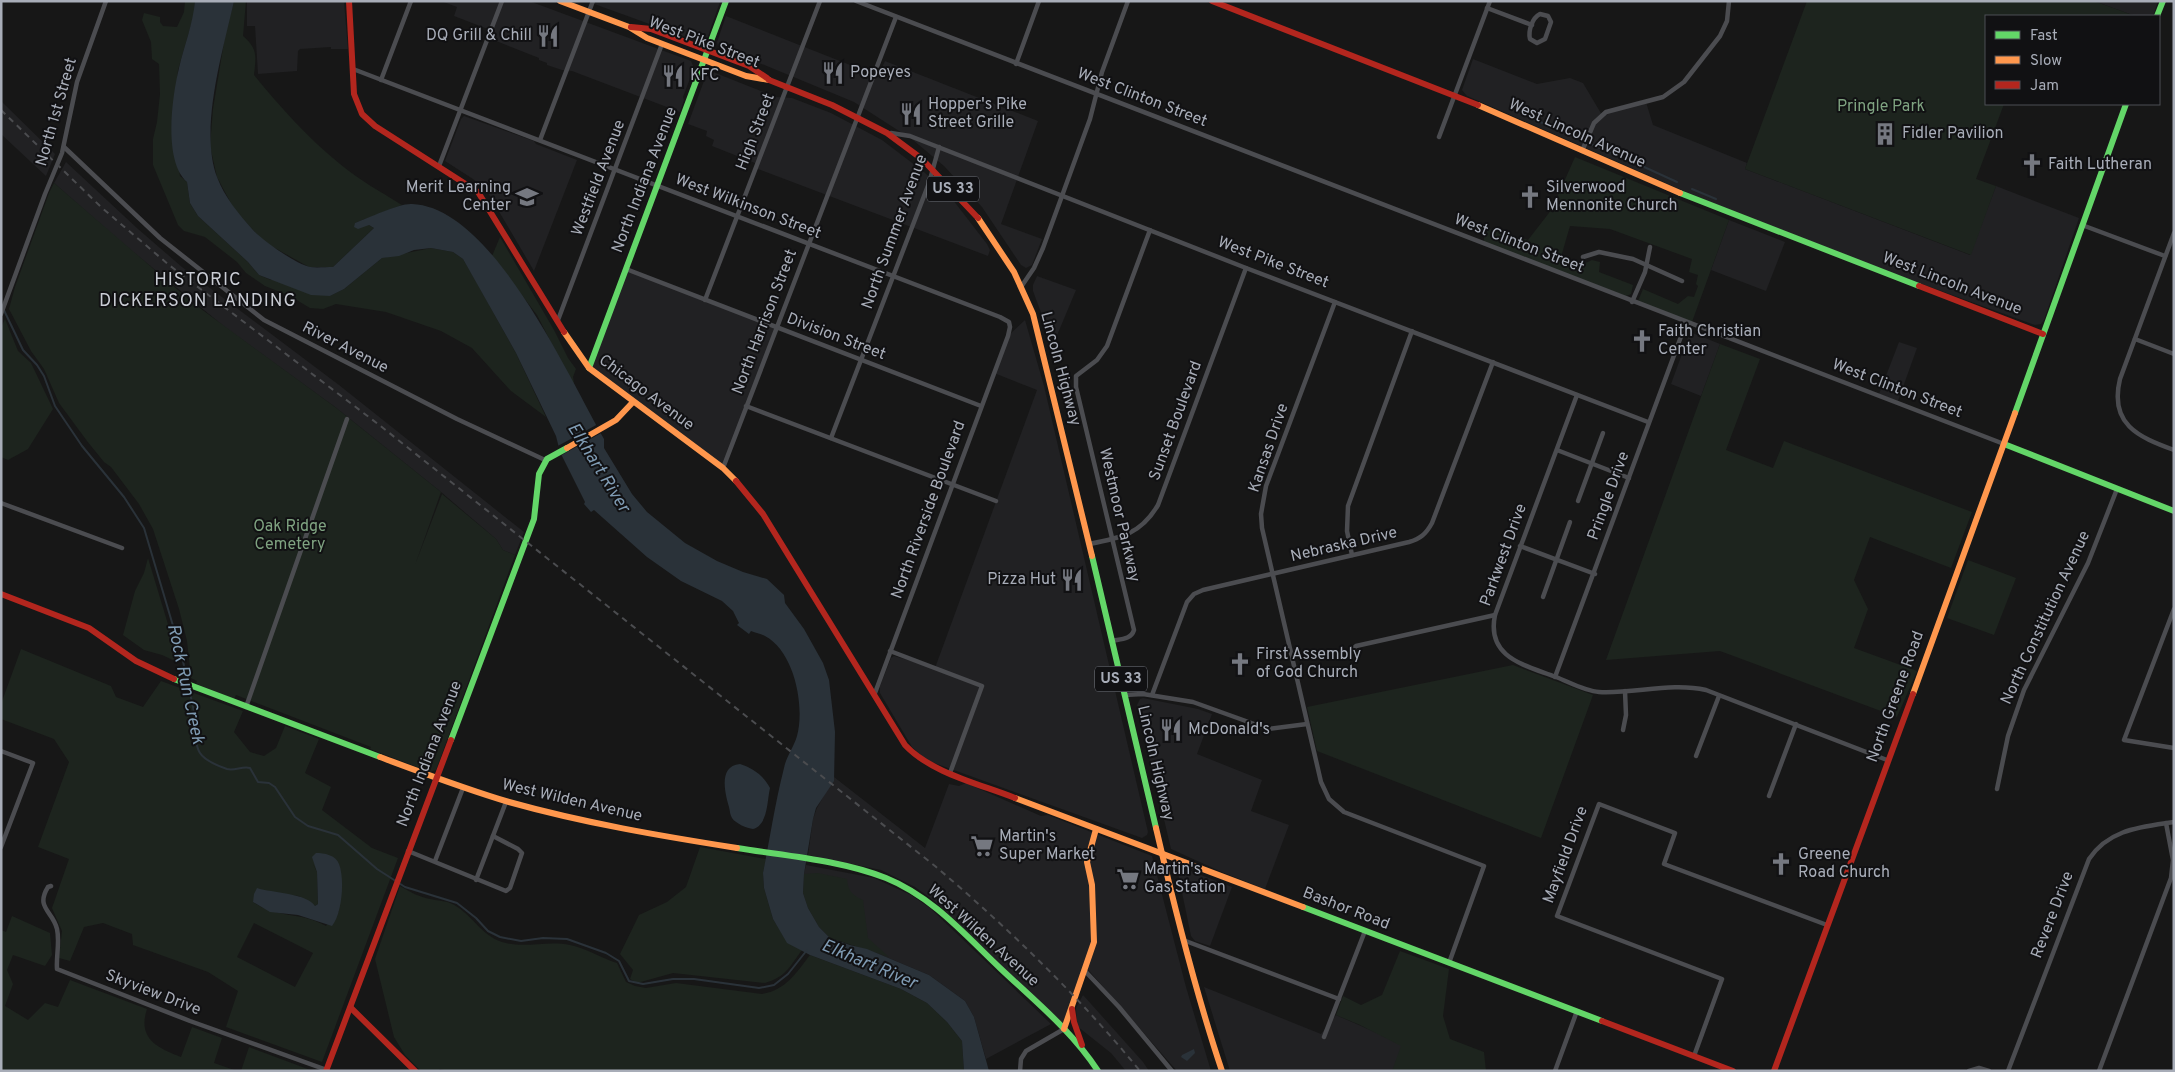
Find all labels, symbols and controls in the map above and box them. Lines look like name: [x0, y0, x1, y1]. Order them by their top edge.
street label: West Pike Street: [646, 13, 762, 73]
legend: [1985, 15, 2160, 105]
restaurant icon: DQ Grill & Chill: [535, 23, 561, 49]
place label: DQ Grill & Chill: [426, 26, 532, 46]
text: Fast: [2030, 27, 2058, 46]
text: Slow: [2030, 52, 2062, 71]
street label: North 1st Street: [32, 55, 82, 169]
restaurant icon: Popeyes: [820, 60, 846, 86]
restaurant icon: KFC: [660, 63, 686, 89]
place label: Popeyes: [850, 63, 911, 83]
street label: West Clinton Street: [1074, 64, 1210, 132]
place label: KFC: [690, 66, 719, 86]
text: Jam: [2030, 77, 2059, 96]
street label: High Street: [732, 91, 780, 173]
place label: Hopper's Pike Street Grille: [928, 95, 1027, 133]
street label: West Lincoln Avenue: [1505, 95, 1649, 173]
park label: Pringle Park: [1837, 97, 1925, 117]
restaurant icon: Hopper's Pike Street Grille: [898, 101, 924, 127]
street label: North Indiana Avenue: [608, 104, 682, 256]
street label: Westfield Avenue: [568, 117, 630, 239]
building icon: Fidler Pavilion: [1872, 121, 1898, 147]
place label: Fidler Pavilion: [1902, 124, 2004, 144]
street label: North Summer Avenue: [858, 152, 932, 312]
church icon: Faith Lutheran: [2019, 152, 2045, 178]
place label: Faith Lutheran: [2048, 155, 2152, 175]
street label: West Wilkinson Street: [672, 170, 824, 244]
road number: US 33: [927, 176, 979, 202]
place label: Merit Learning Center: [406, 178, 511, 216]
place label: Silverwood Mennonite Church: [1546, 178, 1678, 216]
school or university icon: Merit Learning Center: [514, 184, 540, 210]
church icon: Silverwood Mennonite Church: [1517, 184, 1543, 210]
street label: West Clinton Street: [1451, 210, 1587, 278]
street label: West Pike Street: [1215, 233, 1331, 293]
street label: North Harrison Street: [728, 247, 802, 397]
street label: West Lincoln Avenue: [1879, 248, 2025, 320]
district label: HISTORIC DICKERSON LANDING: [99, 269, 297, 313]
street label: Division Street: [784, 309, 888, 365]
street label: Lincoln Highway: [1035, 310, 1085, 428]
street label: River Avenue: [298, 318, 392, 378]
place label: Faith Christian Center: [1658, 322, 1761, 360]
church icon: Faith Christian Center: [1629, 328, 1655, 354]
street label: Chicago Avenue: [594, 351, 698, 435]
street label: West Clinton Street: [1829, 355, 1965, 423]
street label: Sunset Boulevard: [1145, 359, 1207, 483]
street label: Kansas Drive: [1244, 401, 1294, 495]
street label: North Riverside Boulevard: [887, 418, 971, 602]
water label: Elkhart River: [561, 419, 636, 519]
street label: Westmoor Parkway: [1094, 446, 1144, 584]
street label: Pringle Drive: [1584, 449, 1634, 543]
street label: Parkwest Drive: [1476, 501, 1532, 609]
park label: Oak Ridge Cemetery: [253, 517, 327, 555]
street label: Nebraska Drive: [1289, 523, 1399, 567]
street label: North Constitution Avenue: [1997, 528, 2095, 708]
restaurant icon: Pizza Hut: [1059, 567, 1085, 593]
place label: Pizza Hut: [987, 570, 1056, 590]
water label: Rock Run Creek: [161, 622, 209, 747]
street label: North Greene Road: [1863, 629, 1929, 765]
place label: First Assembly of God Church: [1256, 645, 1361, 683]
church icon: First Assembly of God Church: [1227, 651, 1253, 677]
road number: US 33: [1095, 666, 1147, 692]
street label: North Indiana Avenue: [393, 678, 467, 830]
street label: Lincoln Highway: [1132, 703, 1178, 823]
restaurant icon: McDonald's: [1158, 717, 1184, 743]
place label: McDonald's: [1188, 720, 1270, 740]
street label: West Wilden Avenue: [500, 775, 644, 827]
street label: Mayfield Drive: [1539, 804, 1593, 906]
place label: Martin's Super Market: [999, 827, 1095, 865]
supermarket icon: Martin's Super Market: [969, 833, 995, 859]
place label: Greene Road Church: [1798, 845, 1890, 883]
church icon: Greene Road Church: [1768, 851, 1794, 877]
place label: Martin's Gas Station: [1144, 860, 1226, 898]
supermarket icon: Martin's Gas Station: [1115, 866, 1141, 892]
street label: Revere Drive: [2027, 869, 2079, 961]
street label: West Wilden Avenue: [923, 881, 1043, 991]
street label: Bashor Road: [1300, 883, 1392, 935]
water label: Elkhart River: [818, 935, 922, 996]
street label: Skyview Drive: [102, 966, 204, 1020]

